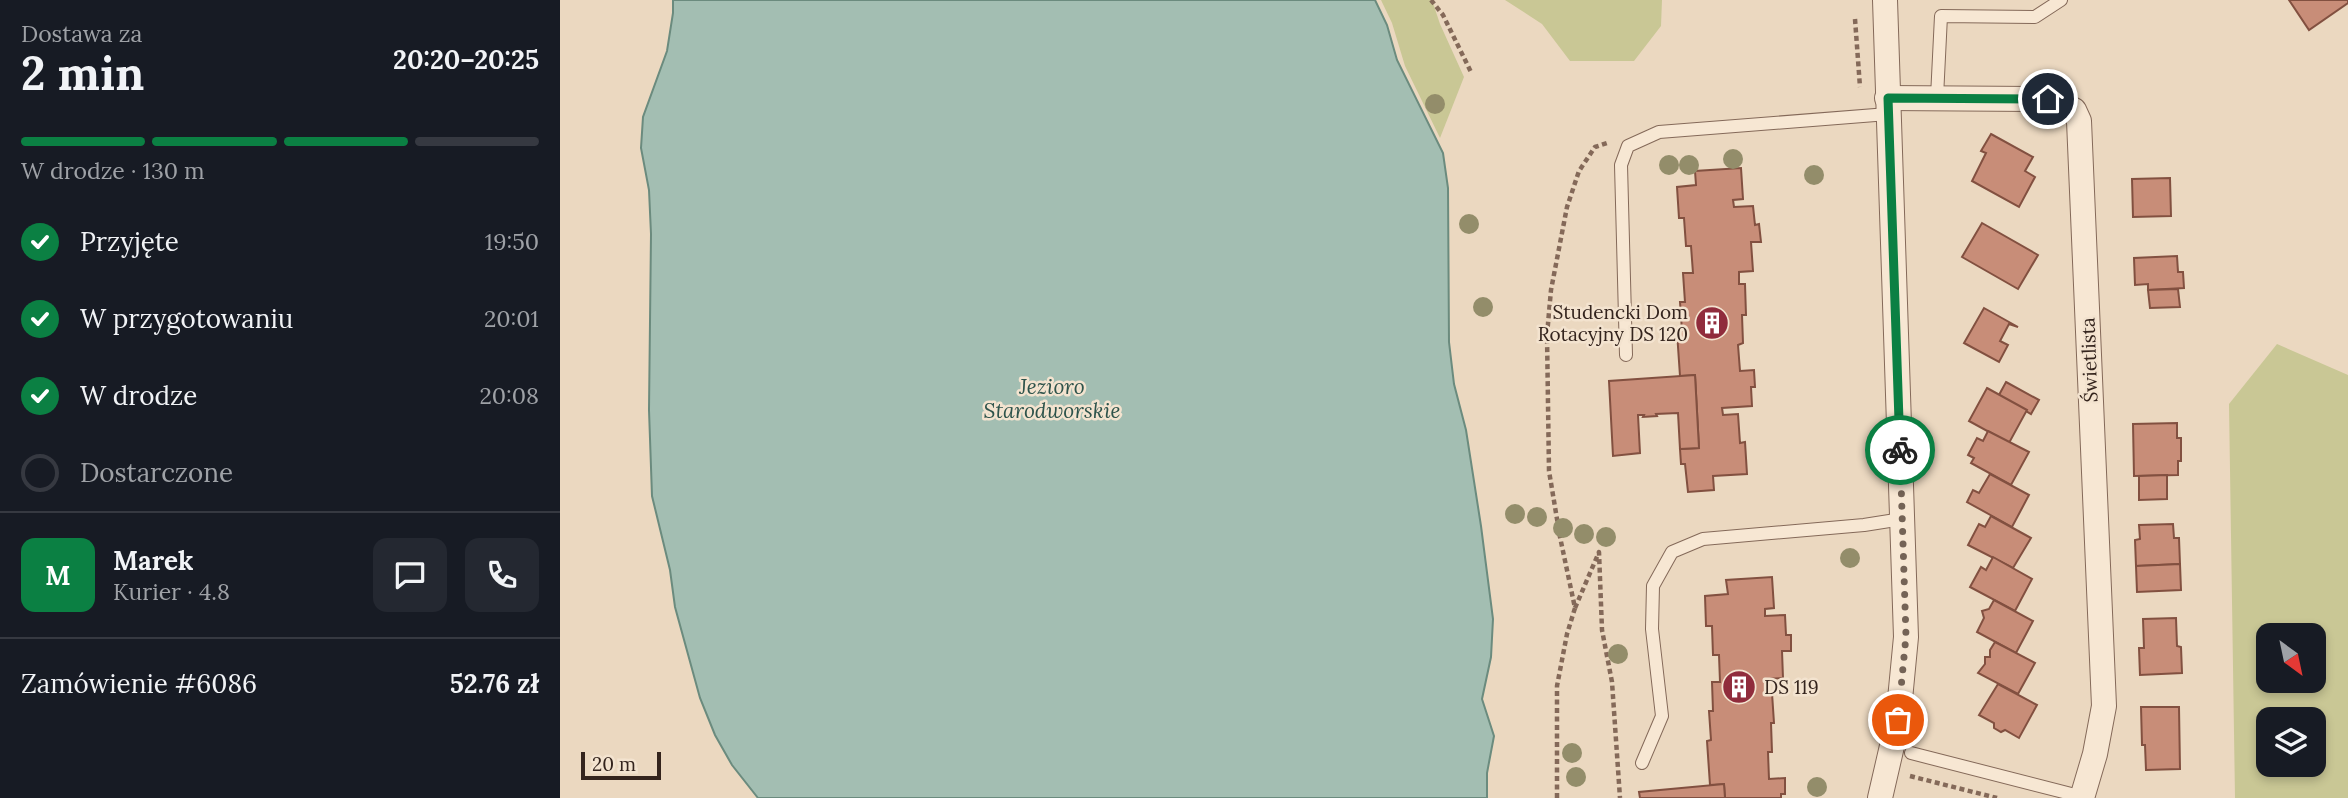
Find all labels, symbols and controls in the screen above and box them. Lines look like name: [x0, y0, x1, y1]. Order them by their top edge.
text: Dostawa za: [21, 19, 142, 48]
text: 20:20–20:25: [393, 43, 539, 76]
text: 2 min: [21, 44, 144, 103]
pin: [2018, 69, 2078, 129]
icon: home: [2029, 80, 2067, 118]
text: W drodze · 130 m: [21, 156, 205, 185]
icon: check: [21, 223, 59, 261]
text: Przyjęte: [80, 225, 179, 258]
text: 19:50: [485, 227, 539, 256]
icon: check: [21, 300, 59, 338]
place label: Studencki Dom Rotacyjny DS 120: [1538, 300, 1688, 346]
text: W przygotowaniu: [80, 302, 293, 335]
text: 20:01: [484, 304, 539, 333]
building icon: Studencki Dom Rotacyjny DS 120: [1693, 304, 1731, 342]
street label: Świetlista: [2076, 317, 2102, 403]
water label: Jezioro Starodworskie: [984, 373, 1120, 424]
icon: check: [21, 377, 59, 415]
text: W drodze: [80, 379, 197, 412]
text: 20:08: [479, 381, 539, 410]
courier: [1865, 415, 1935, 485]
icon: bike: [1881, 431, 1919, 469]
text: Dostarczone: [80, 456, 233, 489]
button: chat: [373, 538, 447, 612]
button: phone: [465, 538, 539, 612]
text: Marek: [113, 544, 193, 577]
text: M: [45, 559, 71, 592]
text: Kurier · 4.8: [113, 577, 230, 606]
north arrow: [2256, 623, 2326, 693]
map controls: [2256, 623, 2326, 777]
text: Zamówienie #6086: [21, 667, 257, 700]
text: 52.76 zł: [450, 667, 539, 700]
building icon: DS 119: [1720, 668, 1758, 706]
place label: DS 119: [1764, 675, 1819, 699]
pin: [1868, 690, 1928, 750]
icon: bag: [1879, 701, 1917, 739]
button: layers: [2256, 707, 2326, 777]
scale bar: [581, 749, 662, 781]
text: 20 m: [592, 752, 636, 776]

